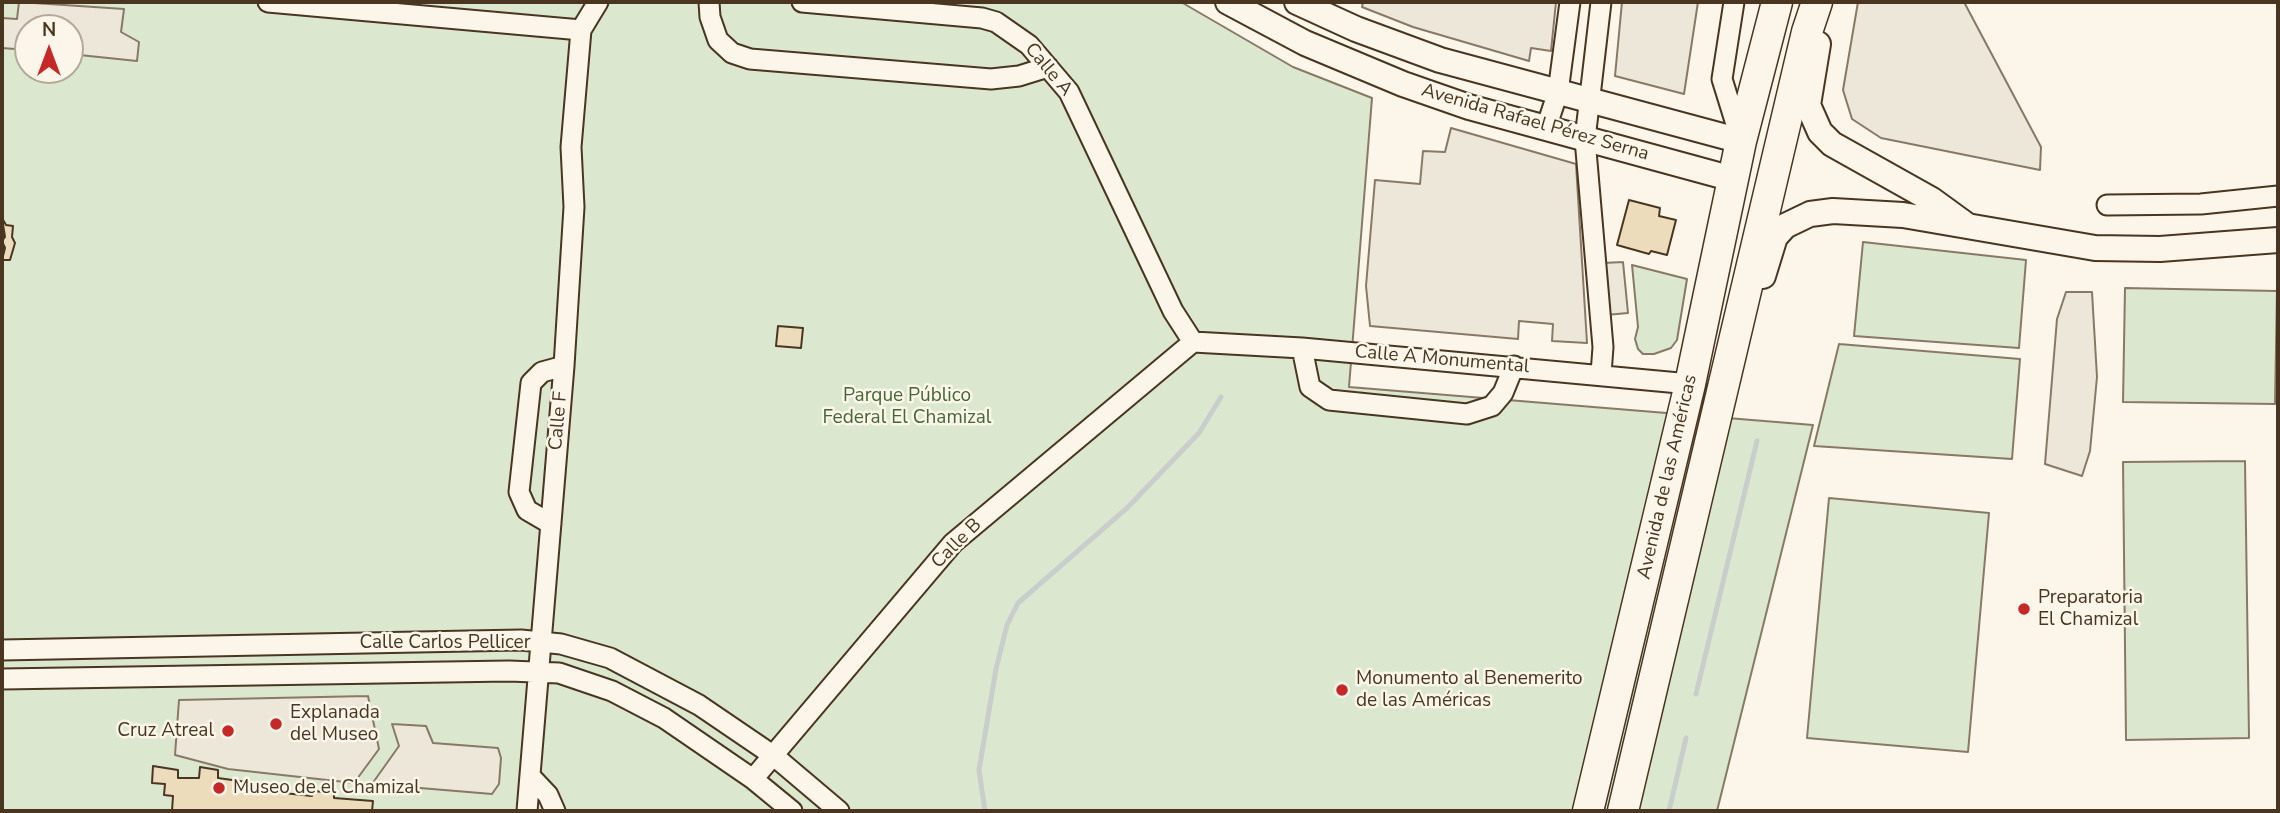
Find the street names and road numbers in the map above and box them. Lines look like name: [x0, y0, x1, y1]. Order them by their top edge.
street label: Calle A: [1019, 39, 1077, 101]
street label: Avenida Rafael Pérez Serna: [1419, 80, 1651, 166]
street label: Calle A Monumental: [1354, 341, 1530, 379]
street label: Avenida de las Américas: [1633, 372, 1703, 582]
street label: Calle F: [545, 391, 573, 451]
street label: Calle B: [927, 514, 987, 574]
street label: Calle Carlos Pellicer: [359, 632, 531, 654]

